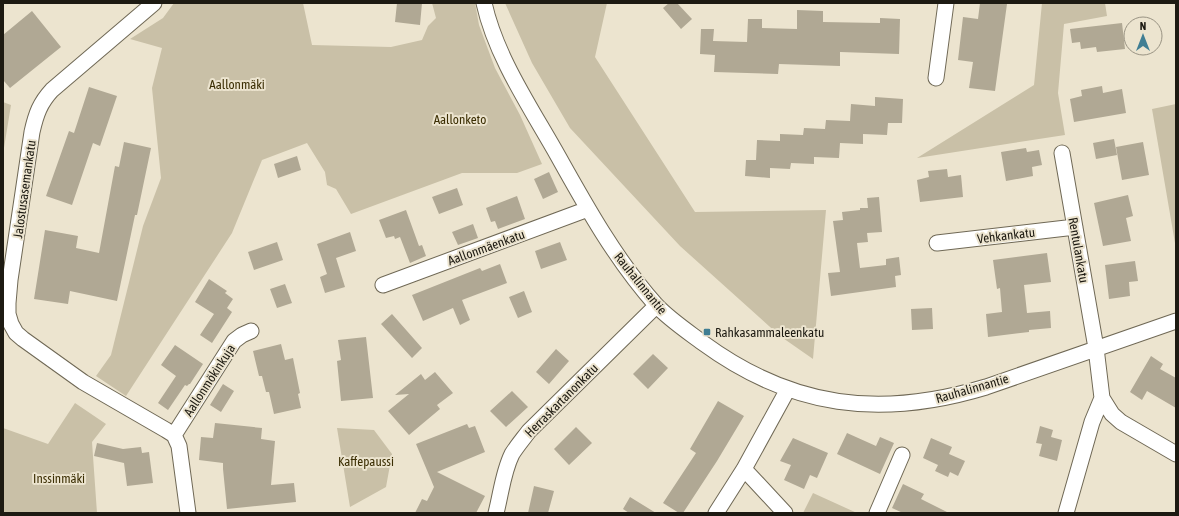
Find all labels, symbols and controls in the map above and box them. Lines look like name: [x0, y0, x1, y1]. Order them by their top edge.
north arrow: [1123, 16, 1163, 56]
text: N: [1140, 20, 1146, 32]
park label: Aallonmäki: [209, 77, 265, 92]
park label: Aallonketo: [434, 112, 486, 127]
street label: Jalostusasemankatu: [10, 139, 39, 239]
street label: Rentulankatu: [1065, 216, 1092, 284]
street label: Vehkankatu: [976, 225, 1036, 246]
street label: Aallonmäenkatu: [446, 227, 527, 268]
street label: Rauhalinnantie: [611, 249, 670, 317]
place label: Rahkasammaleenkatu: [715, 325, 824, 340]
marker: Rahkasammaleenkatu: [702, 327, 712, 337]
street label: Aallonmökinkuja: [181, 341, 238, 419]
street label: Herraskartanonkatu: [522, 361, 601, 440]
street label: Rauhalinnantie: [934, 371, 1010, 406]
park label: Kaffepaussi: [338, 454, 394, 469]
park label: Inssinmäki: [33, 471, 85, 486]

